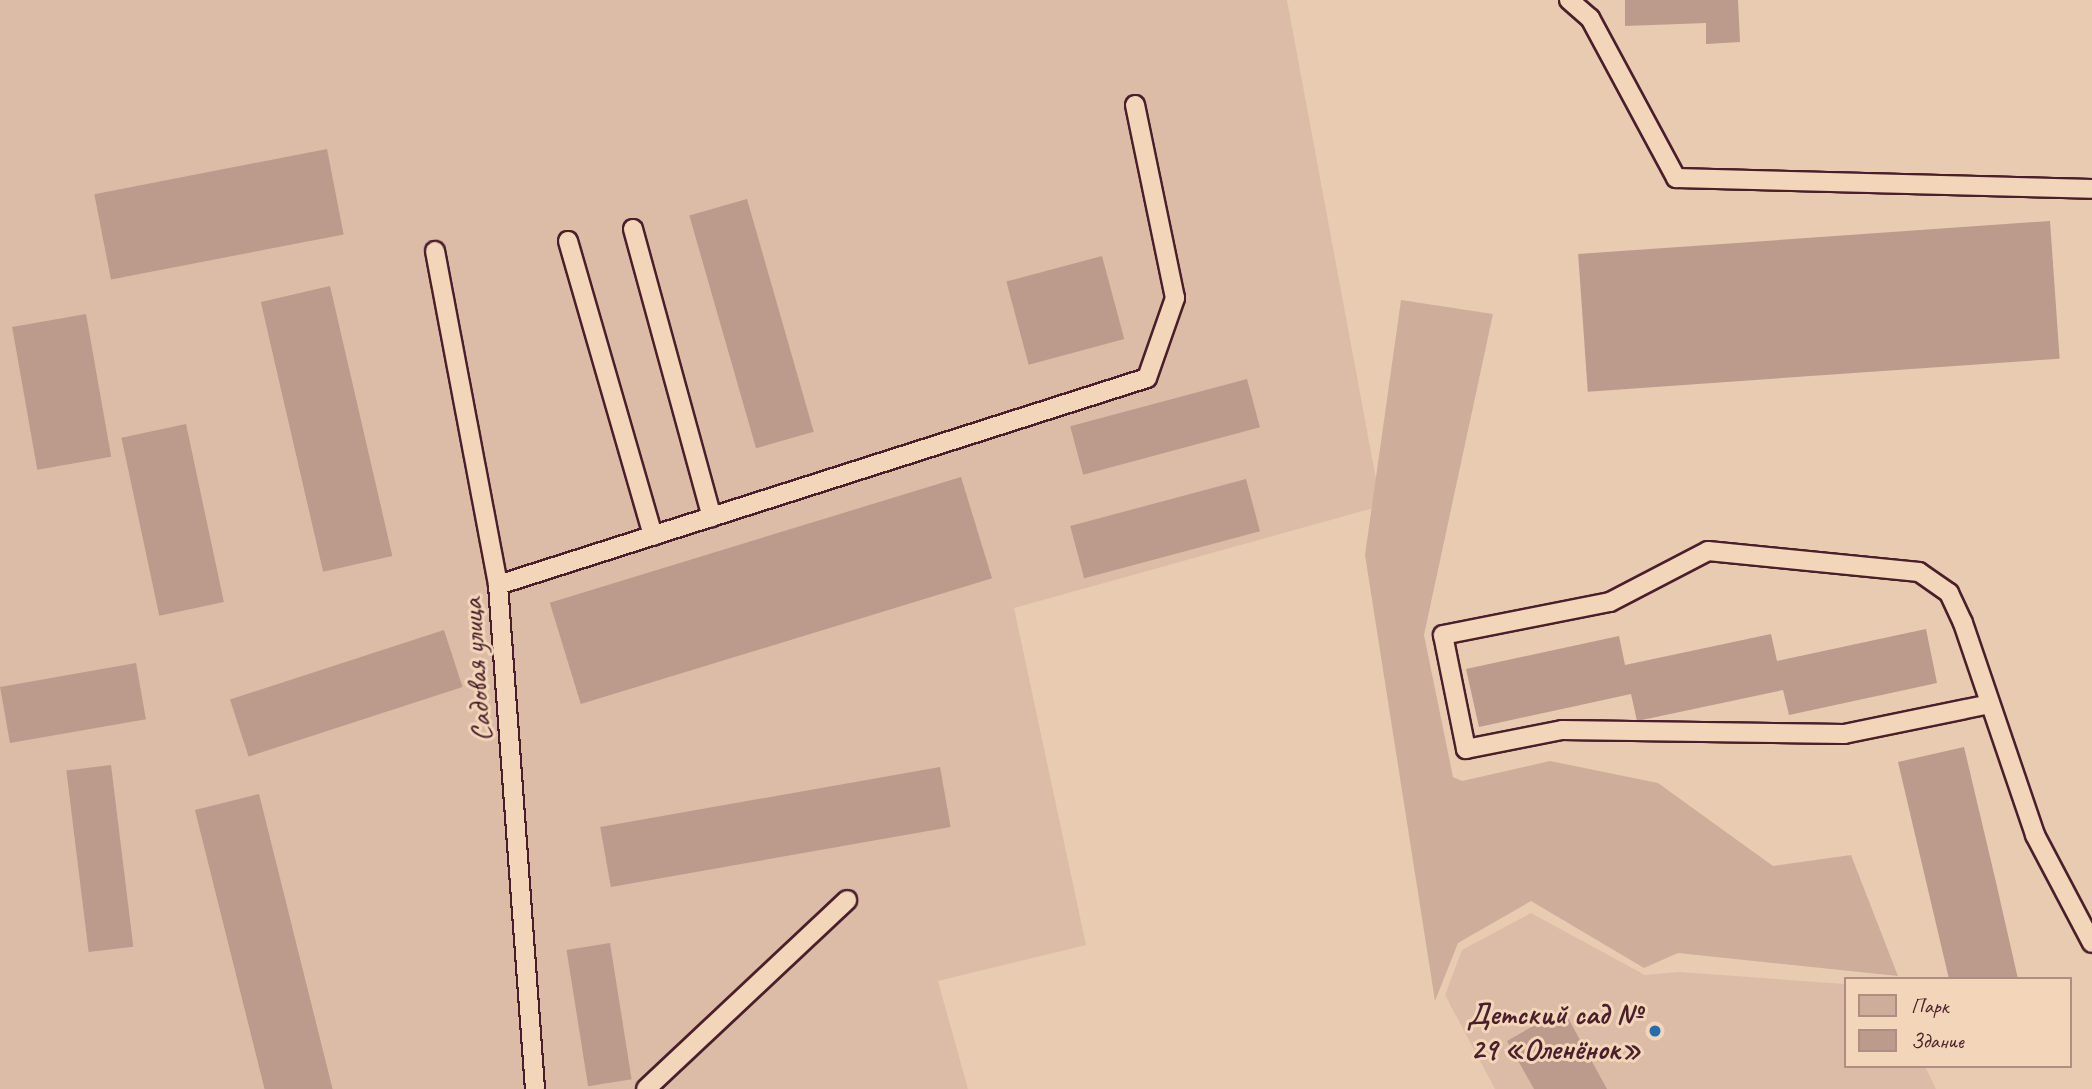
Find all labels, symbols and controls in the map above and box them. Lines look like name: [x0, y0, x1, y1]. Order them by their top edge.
street label: Садовая улица: [453, 596, 499, 744]
legend: [1843, 977, 2071, 1068]
text: Парк: [1911, 993, 1948, 1019]
place label: Детский сад № 29 «Оленёнок»: [1467, 996, 1641, 1066]
marker: Детский сад № 29 «Оленёнок»: [1647, 1023, 1663, 1039]
text: Здание: [1911, 1028, 1964, 1054]

